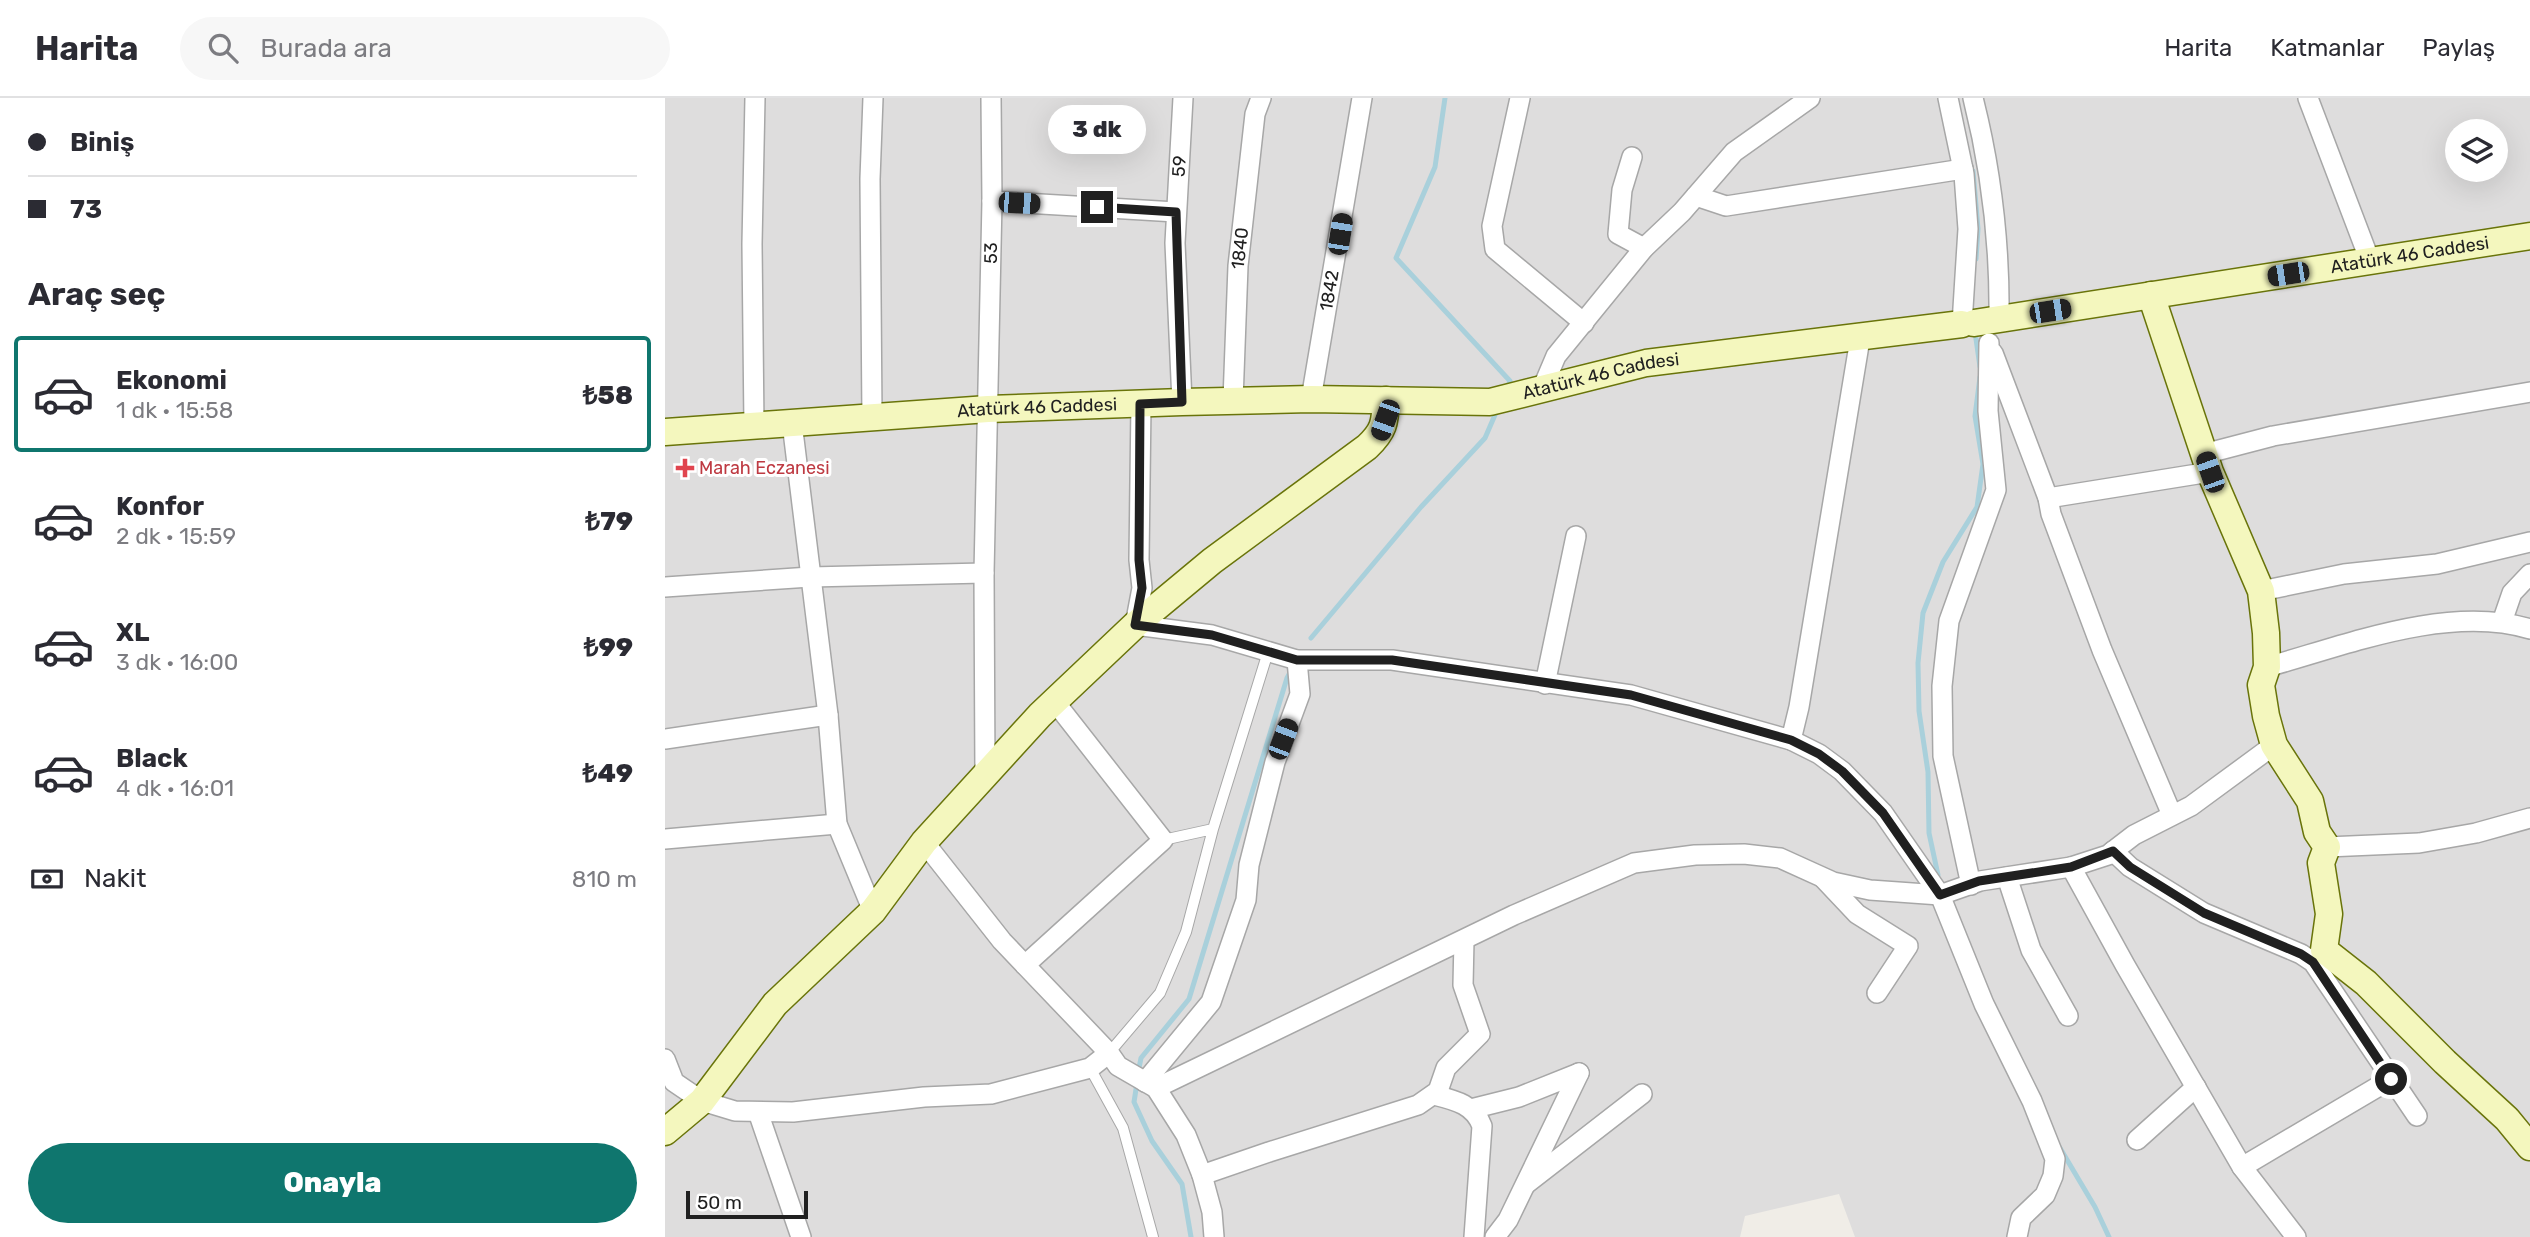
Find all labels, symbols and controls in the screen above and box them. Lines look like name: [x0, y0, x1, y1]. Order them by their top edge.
search box: [180, 17, 670, 80]
text: Harita: [35, 29, 138, 68]
icon: search: [204, 29, 242, 67]
text: Burada ara: [260, 33, 392, 64]
text: Harita: [2164, 34, 2232, 62]
text: Katmanlar: [2270, 34, 2384, 62]
text: Paylaş: [2422, 34, 2495, 62]
callout: 3 dk: [1048, 105, 1146, 154]
text: 3 dk: [1072, 115, 1122, 143]
map controls: [2445, 119, 2508, 182]
button: layers: [2445, 119, 2508, 182]
text: Biniş: [70, 127, 134, 158]
street label: 59: [1168, 155, 1191, 178]
car: [998, 191, 1041, 215]
route end: [1081, 191, 1113, 223]
text: 73: [70, 194, 102, 225]
car: [1327, 212, 1354, 256]
street label: 1840: [1227, 226, 1253, 270]
street label: Atatürk 46 Caddesi: [2329, 232, 2491, 278]
street label: 53: [980, 242, 1002, 264]
car: [2266, 260, 2311, 288]
street label: 1842: [1315, 269, 1344, 313]
text: Araç seç: [28, 275, 165, 313]
car: [2028, 297, 2073, 325]
street label: Atatürk 46 Caddesi: [1520, 348, 1680, 404]
icon: car: [32, 363, 95, 426]
text: Ekonomi: [116, 365, 227, 396]
text: ₺58: [583, 380, 633, 411]
street label: Atatürk 46 Caddesi: [956, 393, 1118, 422]
text: 1 dk · 15:58: [116, 396, 233, 424]
car: [1368, 397, 1403, 443]
car: [2194, 449, 2227, 495]
place label: Marah Eczanesi: [699, 457, 830, 479]
marker: Marah Eczanesi: [677, 460, 693, 476]
icon: car: [32, 489, 95, 552]
text: Konfor: [116, 491, 204, 522]
text: ₺79: [585, 506, 633, 537]
text: 2 dk · 15:59: [116, 522, 236, 550]
icon: car: [32, 615, 95, 678]
text: XL: [116, 617, 149, 648]
text: ₺99: [584, 632, 633, 663]
text: 3 dk · 16:00: [116, 648, 238, 676]
car: [1266, 716, 1301, 762]
icon: car: [32, 741, 95, 804]
text: Black: [116, 743, 188, 774]
text: ₺49: [583, 758, 633, 789]
text: 4 dk · 16:01: [116, 774, 234, 802]
icon: cash: [28, 860, 66, 898]
text: Nakit: [84, 863, 146, 894]
text: 810 m: [572, 865, 637, 893]
route start: [2375, 1063, 2407, 1095]
button: Onayla: [28, 1143, 637, 1223]
scale bar: [686, 1188, 809, 1220]
text: 50 m: [697, 1191, 742, 1214]

